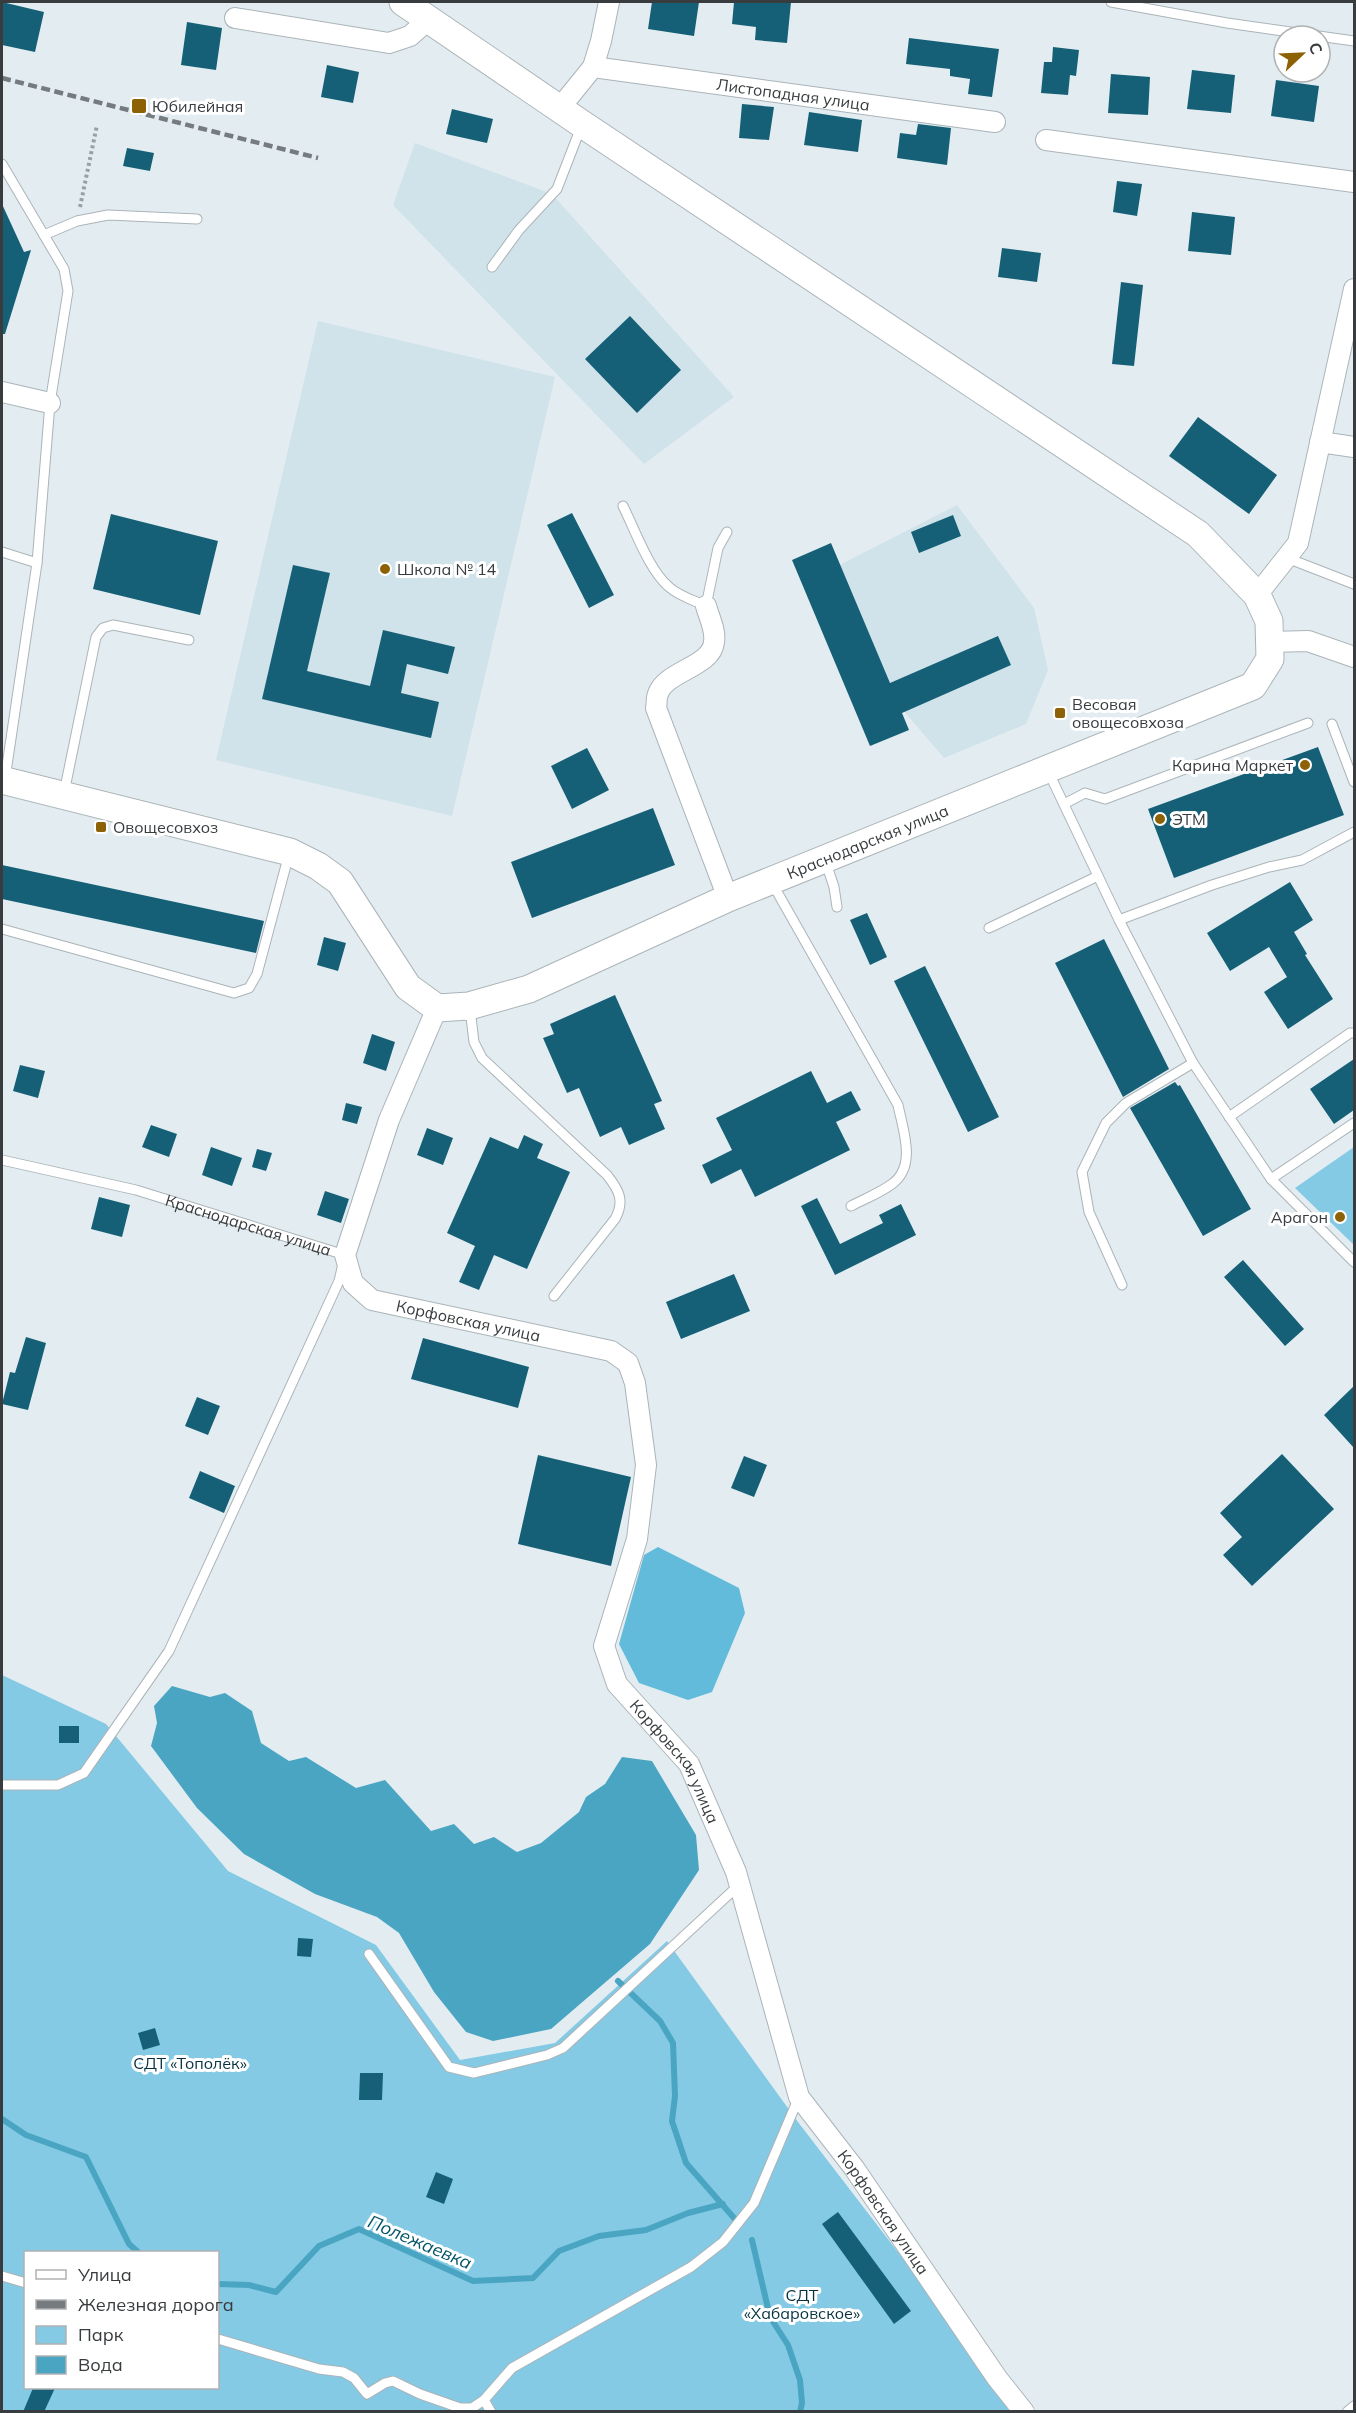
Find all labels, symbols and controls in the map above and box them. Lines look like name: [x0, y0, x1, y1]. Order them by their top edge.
north arrow: [1272, 24, 1332, 84]
text: С: [1304, 39, 1327, 57]
street label: Листопадная улица: [715, 74, 871, 115]
place label: Юбилейная: [152, 96, 243, 116]
marker: Юбилейная: [130, 97, 148, 115]
place label: Школа № 14: [397, 559, 497, 579]
marker: Школа № 14: [378, 562, 392, 576]
place label: Весовая овощесовхоза: [1072, 694, 1184, 732]
marker: Весовая овощесовхоза: [1053, 706, 1067, 720]
place label: Карина Маркет: [1172, 755, 1294, 775]
marker: Карина Маркет: [1298, 758, 1312, 772]
street label: Краснодарская улица: [784, 800, 951, 883]
place label: ЭТМ: [1172, 809, 1206, 829]
marker: ЭТМ: [1153, 812, 1167, 826]
place label: Овощесовхоз: [113, 817, 218, 837]
marker: Овощесовхоз: [94, 820, 108, 834]
street label: Краснодарская улица: [163, 1190, 334, 1260]
place label: Арагон: [1271, 1207, 1328, 1227]
marker: Арагон: [1333, 1210, 1347, 1224]
street label: Корфовская улица: [394, 1295, 542, 1346]
street label: Корфовская улица: [626, 1695, 724, 1826]
park label: СДТ «Тополёк»: [133, 2053, 247, 2073]
street label: Корфовская улица: [833, 2146, 933, 2278]
water label: Полежаевка: [365, 2210, 475, 2274]
legend: [24, 2251, 219, 2389]
text: Улица: [77, 2263, 132, 2286]
park label: СДТ «Хабаровское»: [744, 2285, 860, 2323]
text: Железная дорога: [78, 2293, 234, 2316]
text: Парк: [78, 2323, 124, 2346]
text: Вода: [78, 2353, 123, 2376]

